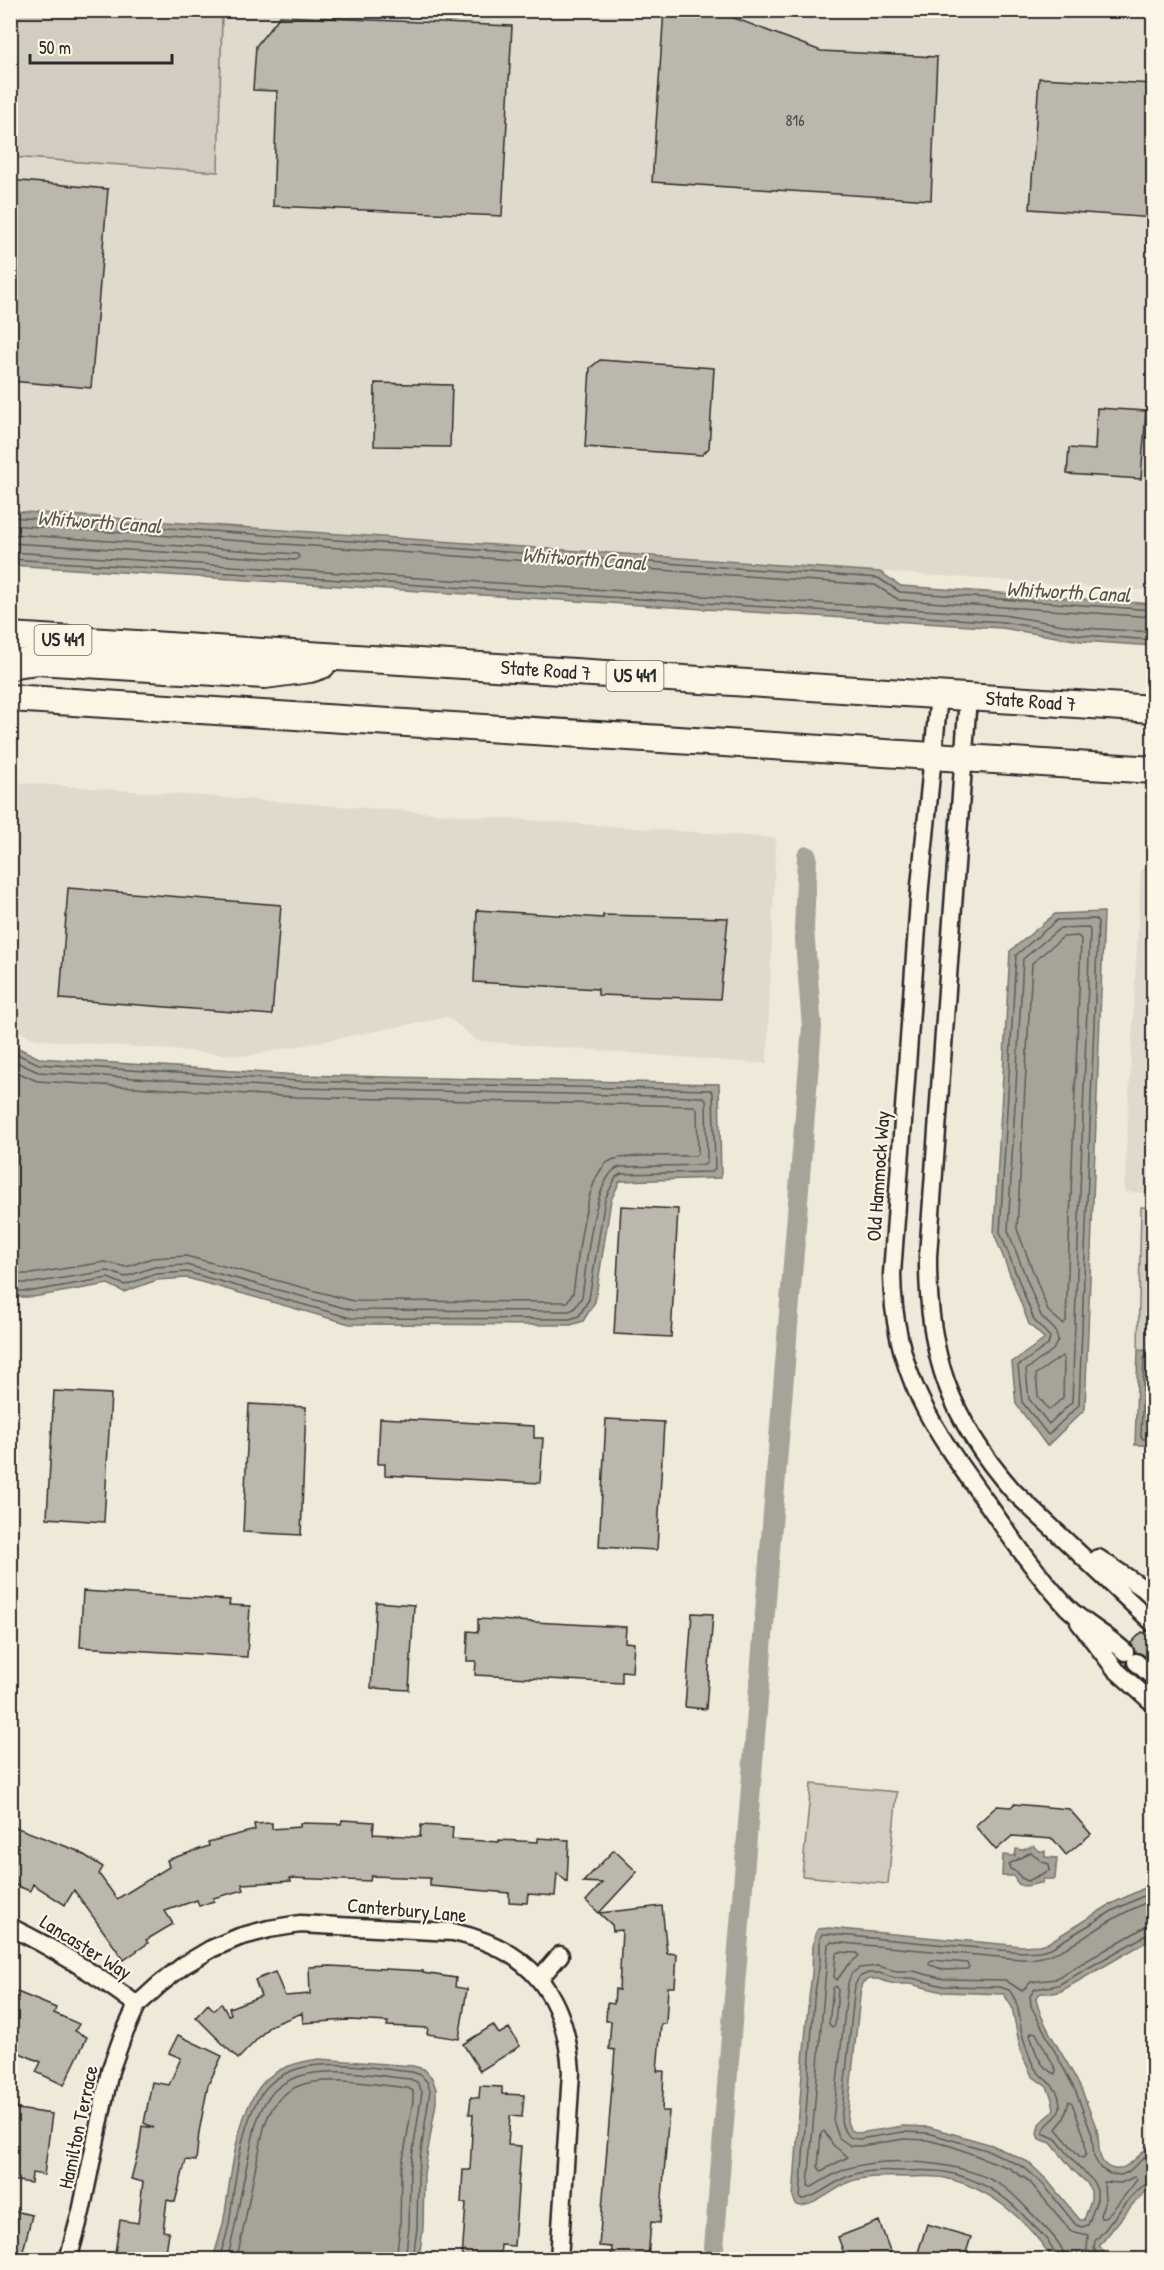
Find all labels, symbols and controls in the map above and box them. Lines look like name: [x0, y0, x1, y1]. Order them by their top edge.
scale bar: [30, 27, 172, 65]
text: 50 m: [39, 35, 71, 60]
house number: 816: [785, 109, 805, 131]
water label: Whitworth Canal: [36, 503, 163, 540]
water label: Whitworth Canal: [521, 540, 648, 577]
water label: Whitworth Canal: [1005, 574, 1132, 609]
road number: US 441: [34, 625, 92, 655]
street label: State Road 7: [500, 653, 592, 686]
road number: US 441: [606, 661, 664, 691]
street label: State Road 7: [985, 684, 1077, 717]
street label: Old Hammock Way: [859, 1110, 896, 1242]
street label: Canterbury Lane: [346, 1891, 468, 1928]
street label: Lancaster Way: [35, 1908, 137, 1985]
street label: Hamilton Terrace: [51, 2063, 104, 2191]

